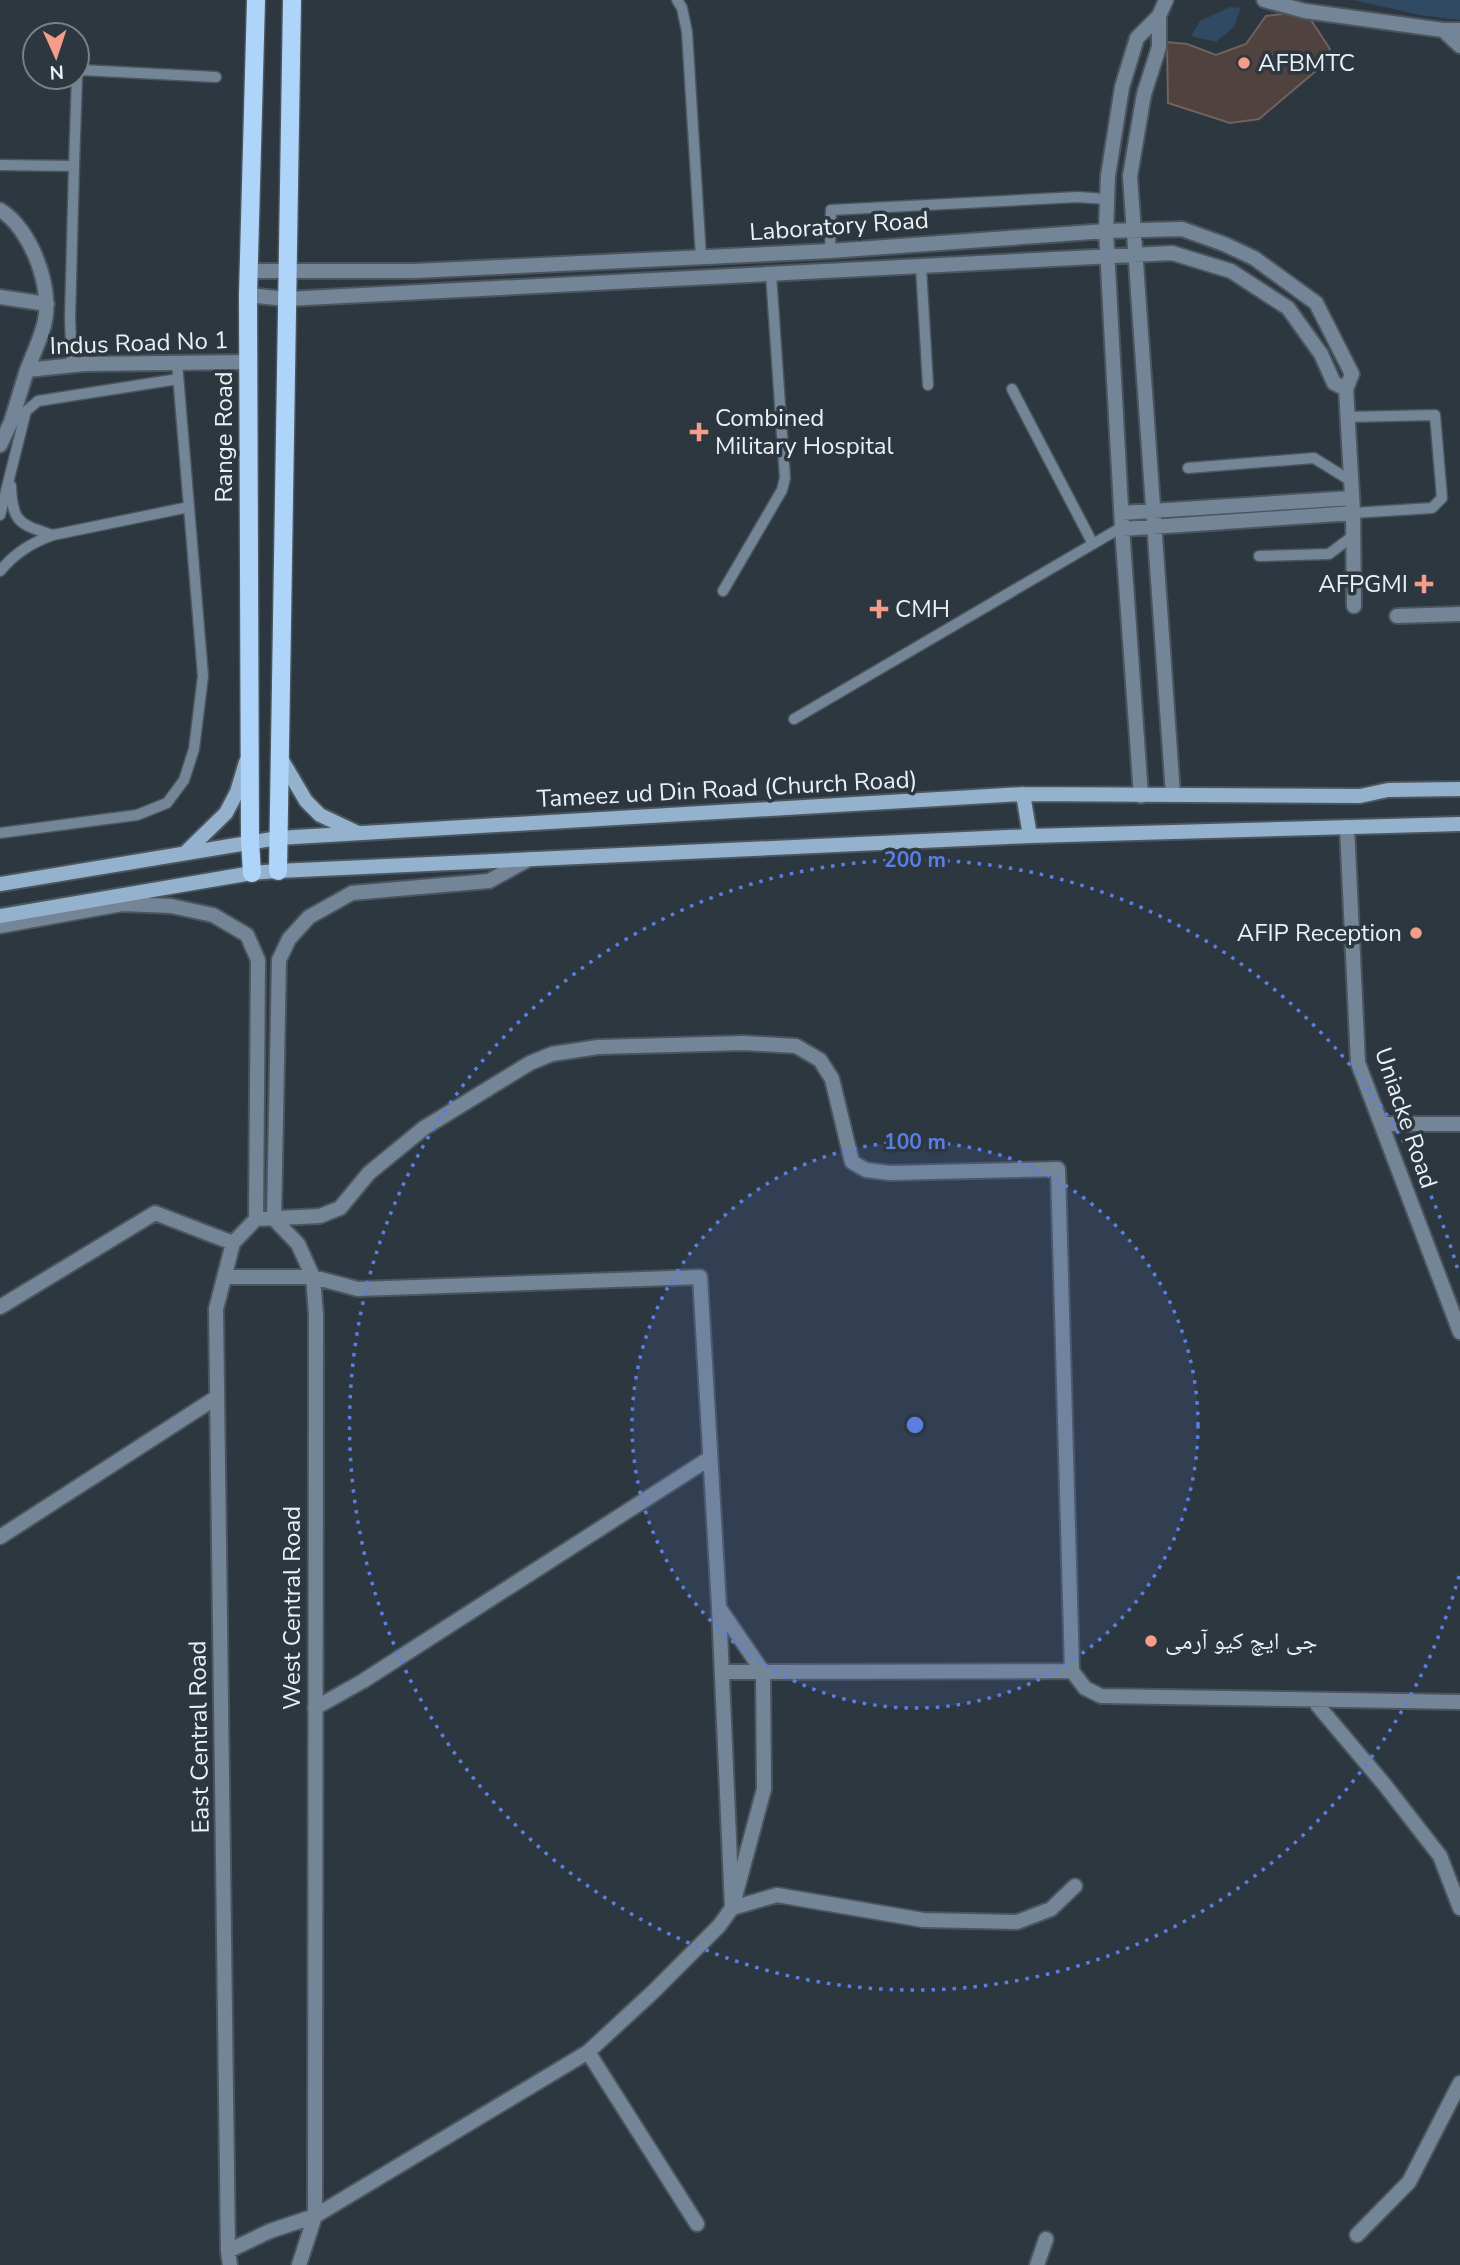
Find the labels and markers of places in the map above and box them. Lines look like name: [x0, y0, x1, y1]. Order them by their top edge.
place label: AFBMTC: [1258, 47, 1355, 79]
marker: AFBMTC: [1236, 55, 1252, 71]
place label: Combined Military Hospital: [715, 402, 894, 462]
marker: Combined Military Hospital: [689, 422, 709, 442]
place label: AFPGMI: [1318, 568, 1408, 600]
marker: AFPGMI: [1414, 574, 1434, 594]
place label: CMH: [895, 593, 950, 625]
marker: CMH: [869, 599, 889, 619]
place label: AFIP Reception: [1237, 917, 1402, 949]
marker: AFIP Reception: [1408, 925, 1424, 941]
centre of rings: [903, 1413, 927, 1437]
place label: جی ایچ کیو آرمی: [1165, 1625, 1317, 1657]
marker: جی ایچ کیو آرمی: [1143, 1633, 1159, 1649]

